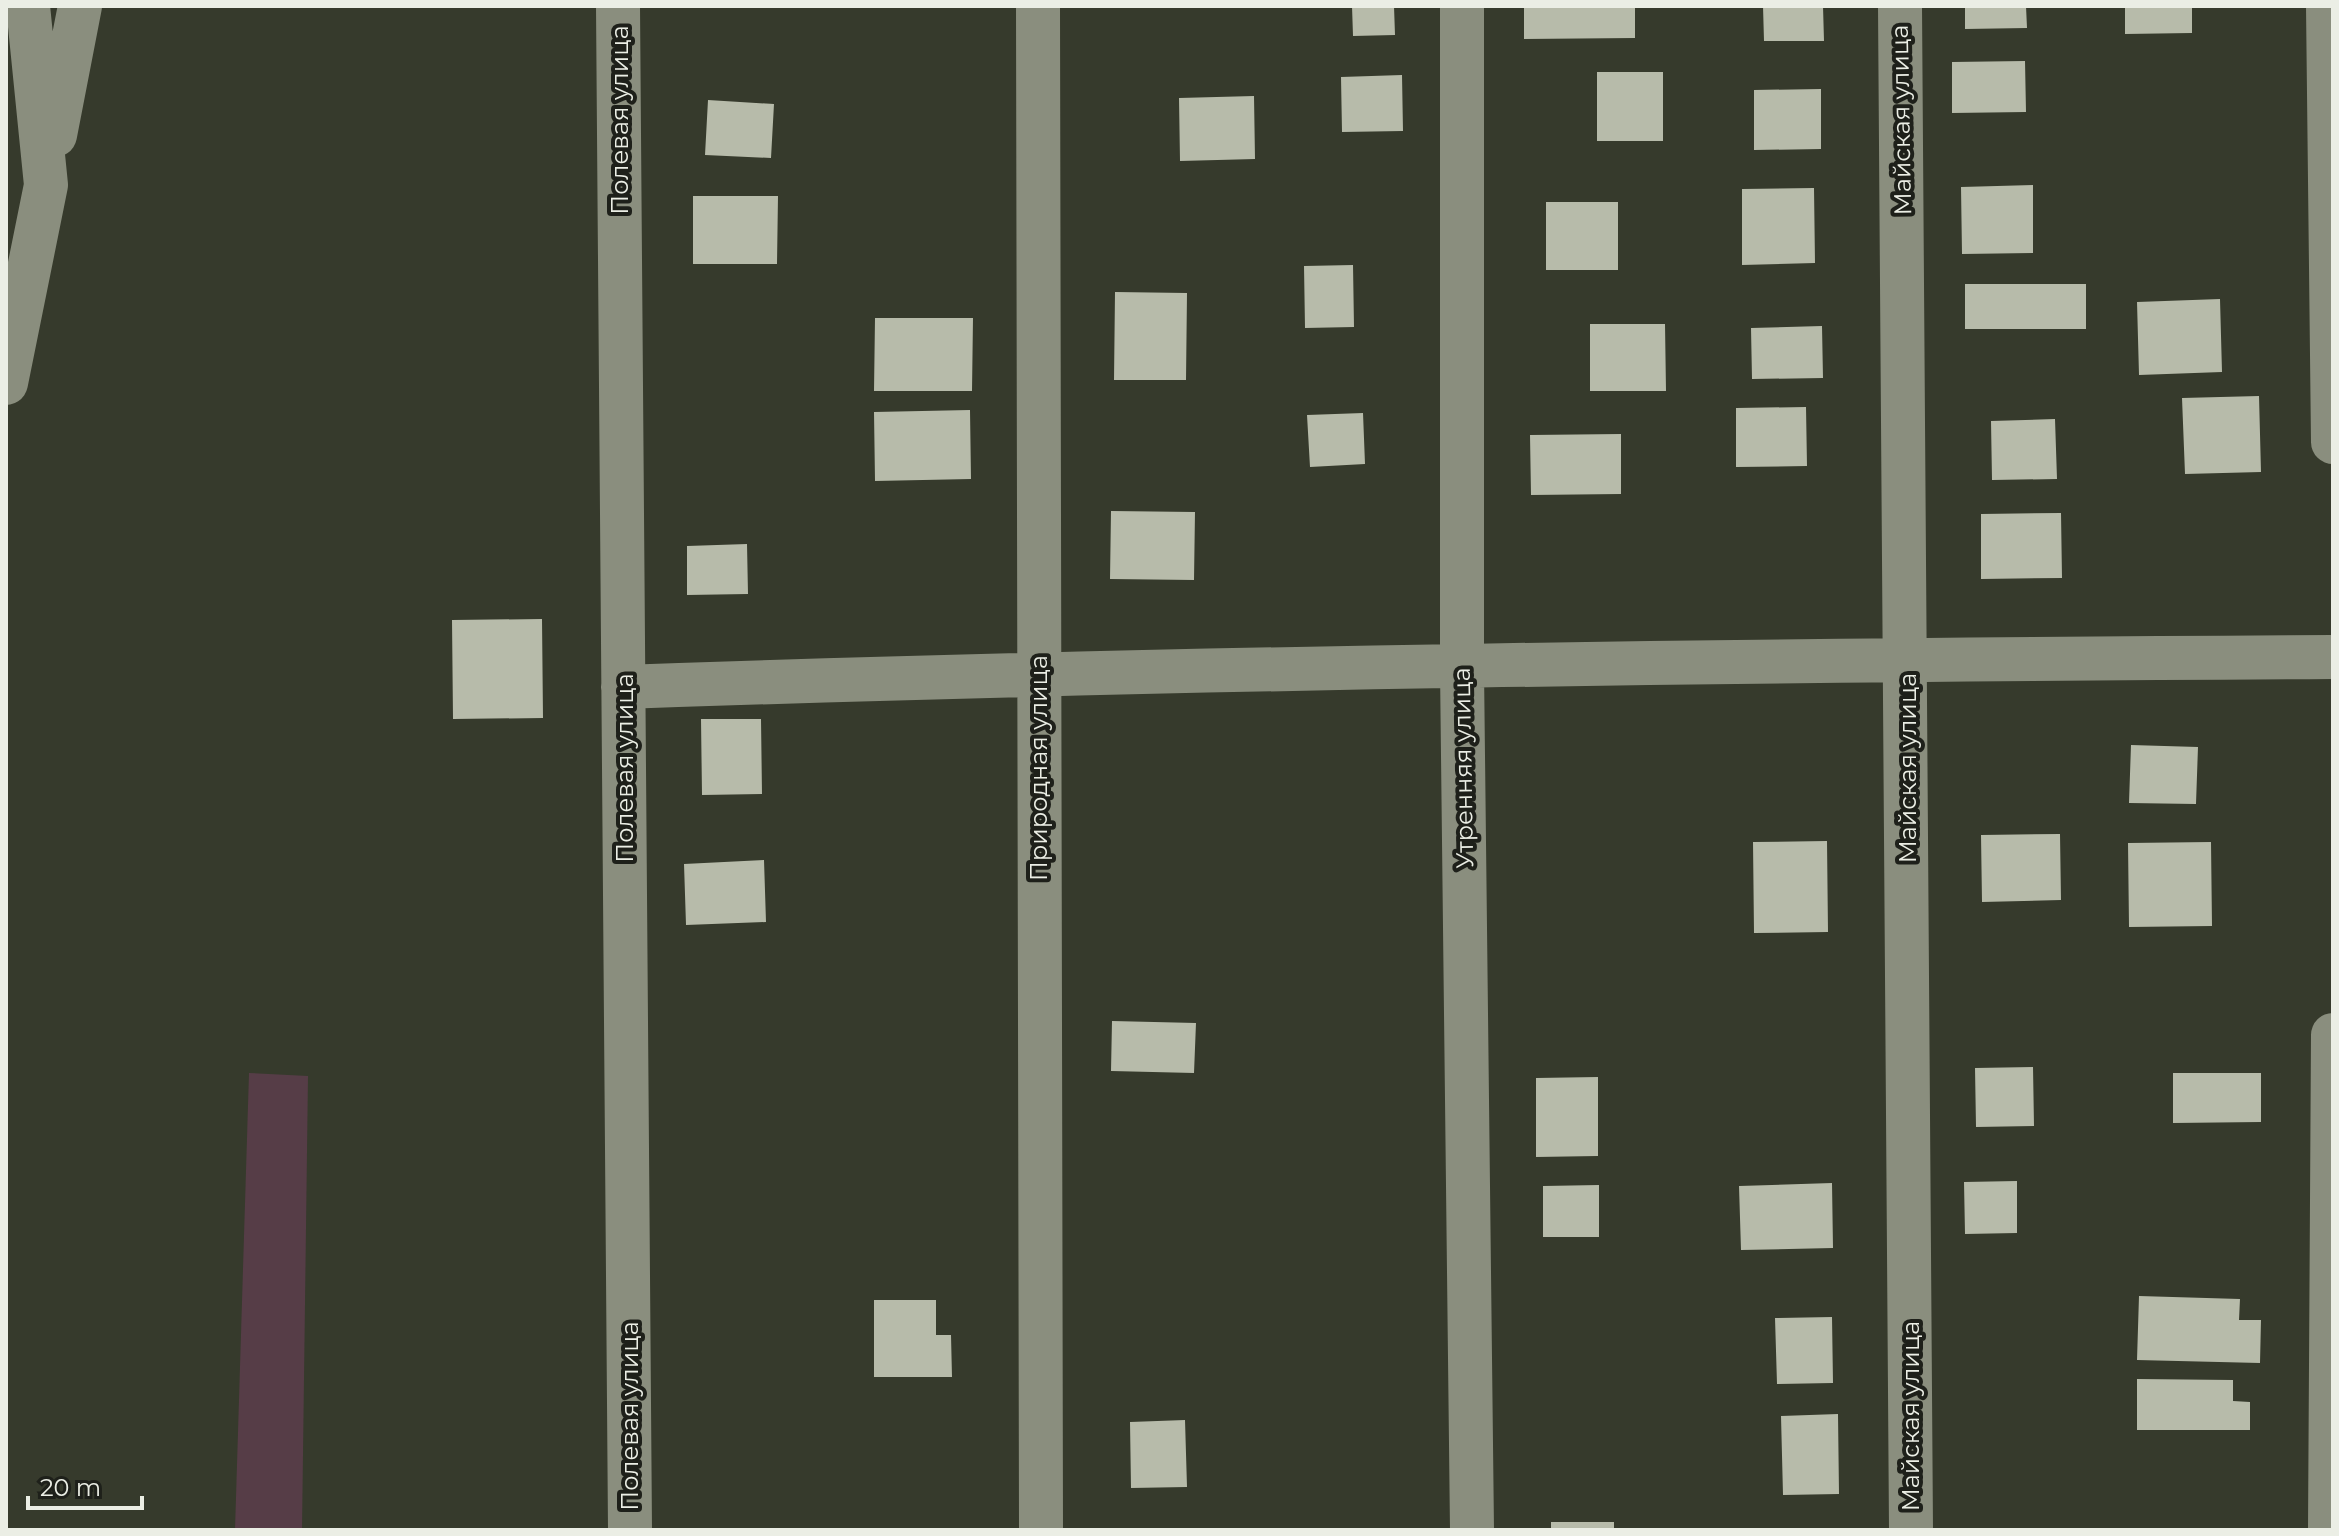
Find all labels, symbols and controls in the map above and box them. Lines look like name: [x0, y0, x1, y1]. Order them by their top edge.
street label: Майская улица: [1885, 24, 1917, 216]
street label: Полевая улица: [605, 25, 634, 215]
street label: Природная улица: [1024, 655, 1053, 881]
street label: Утренняя улица: [1447, 667, 1479, 869]
street label: Полевая улица: [610, 673, 639, 863]
street label: Майская улица: [1893, 673, 1922, 863]
street label: Полевая улица: [615, 1321, 644, 1511]
street label: Майская улица: [1896, 1321, 1925, 1511]
scale bar: [28, 1460, 142, 1510]
text: 20 m: [40, 1473, 101, 1502]

